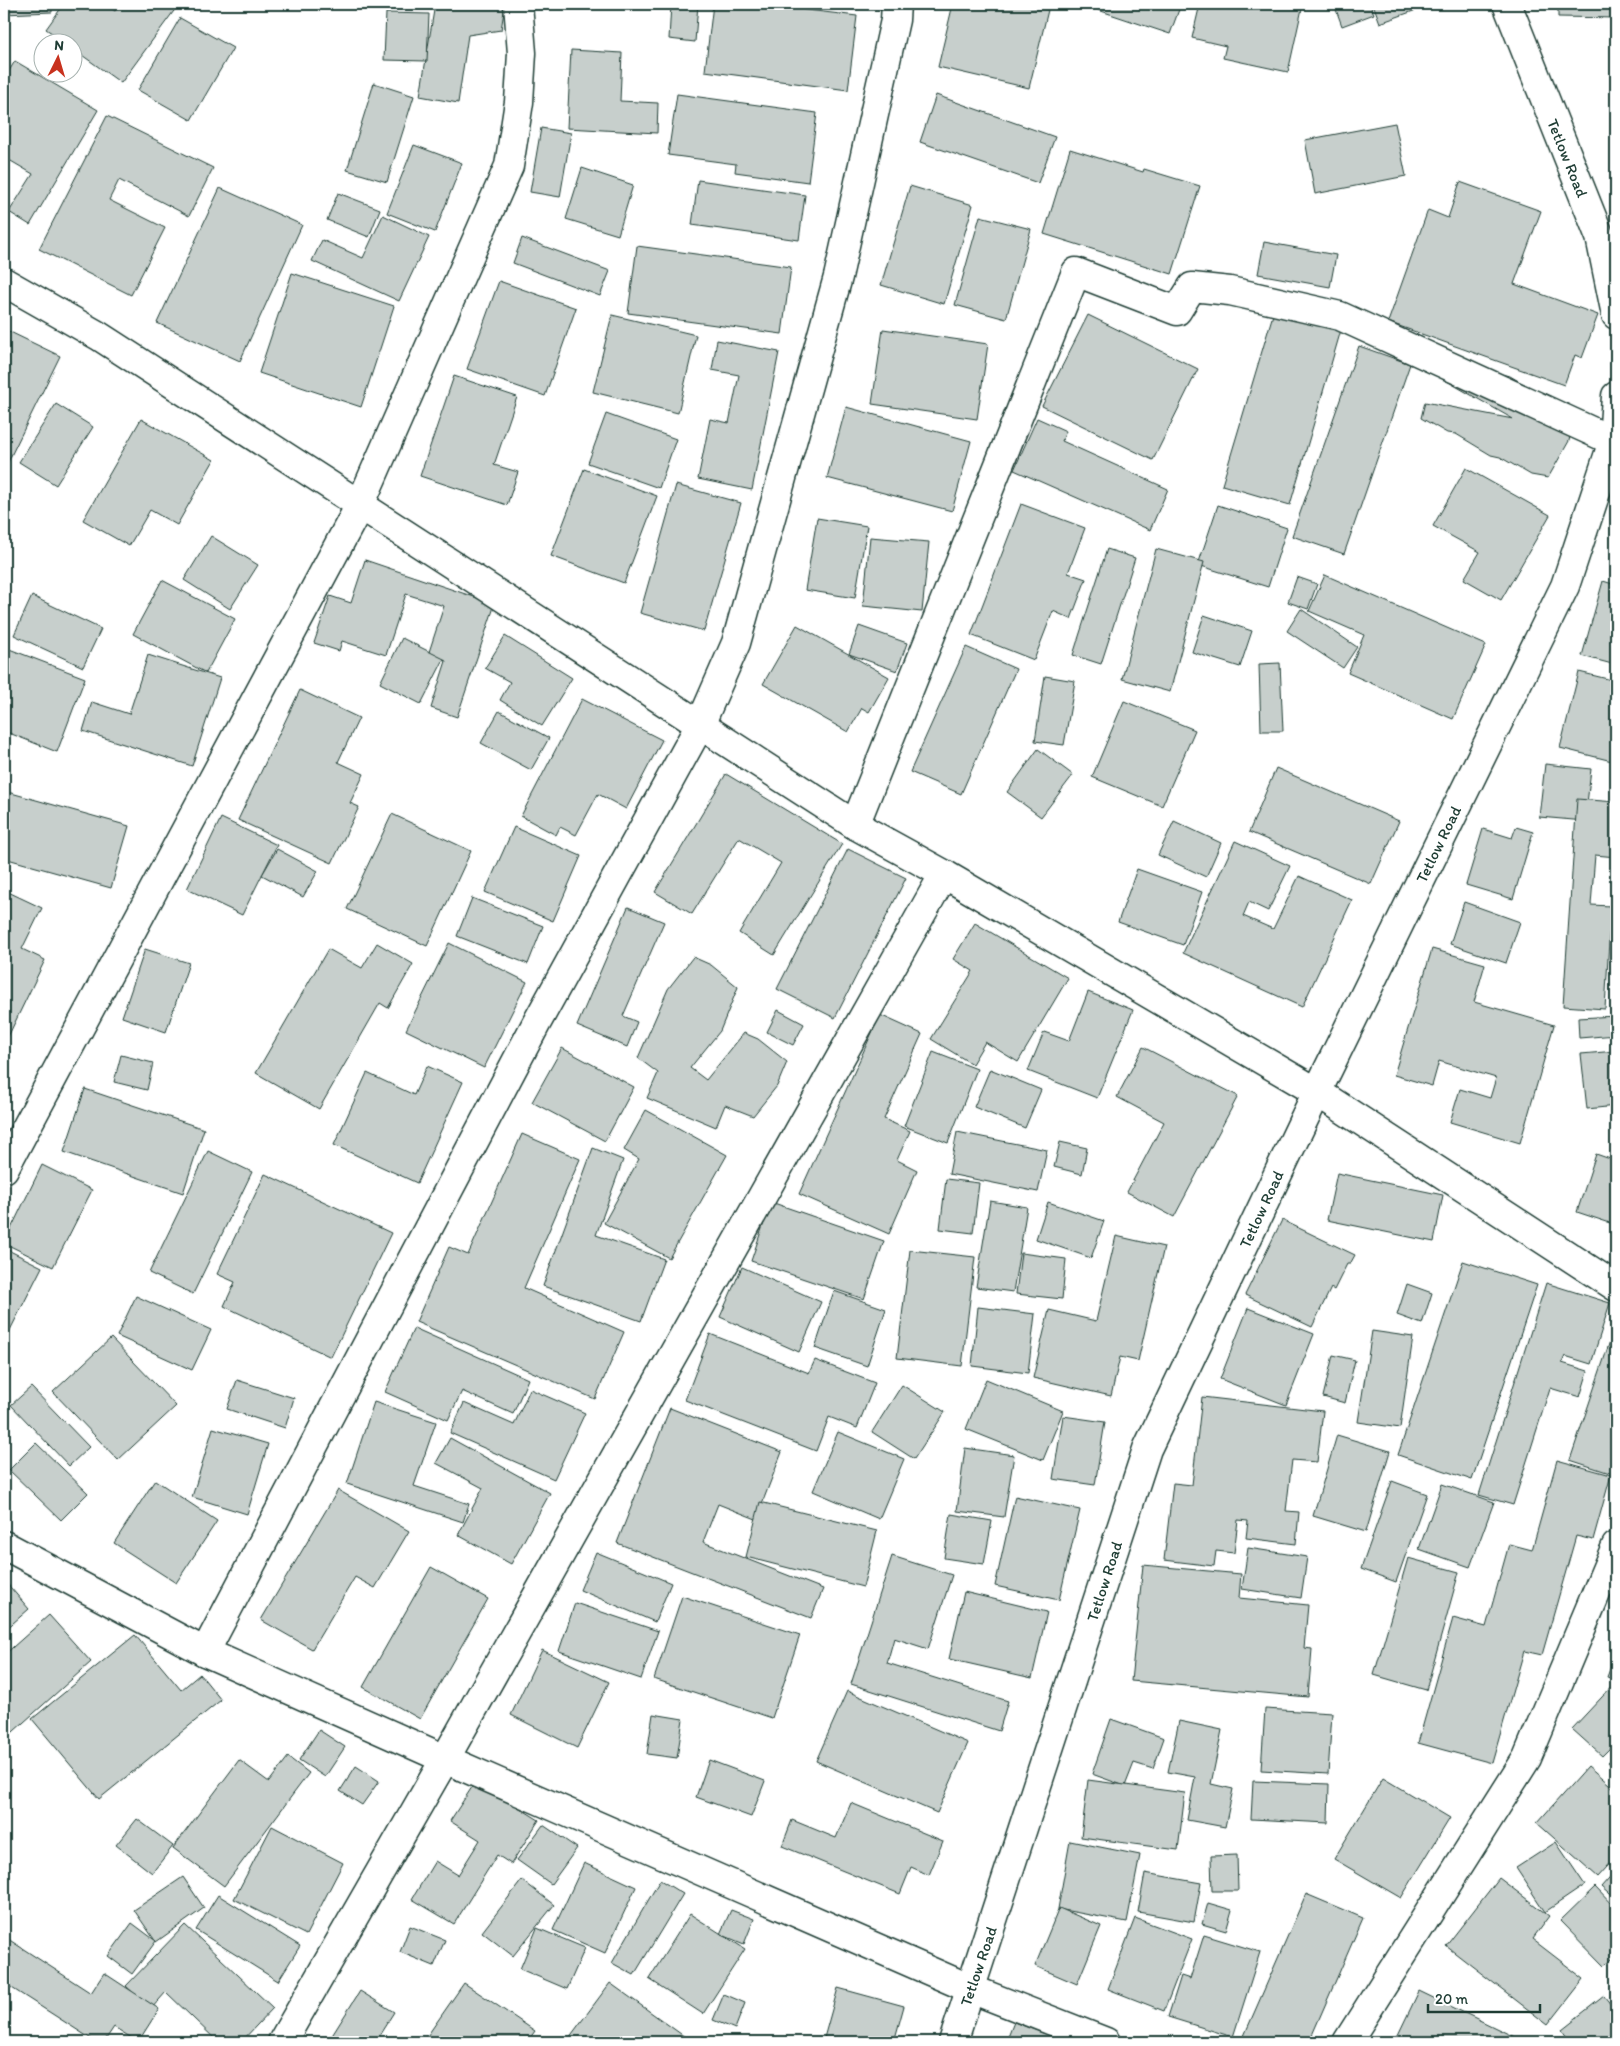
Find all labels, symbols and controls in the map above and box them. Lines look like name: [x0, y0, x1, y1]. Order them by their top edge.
north arrow: [32, 32, 82, 82]
text: N: [54, 37, 65, 54]
street label: Tetlow Road: [1543, 116, 1592, 200]
street label: Tetlow Road: [1412, 803, 1465, 886]
street label: Tetlow Road: [1235, 1167, 1288, 1251]
street label: Tetlow Road: [1083, 1539, 1126, 1624]
street label: Tetlow Road: [956, 1924, 1001, 2009]
scale bar: [1428, 1981, 1540, 2013]
text: 20 m: [1435, 1990, 1469, 2008]

